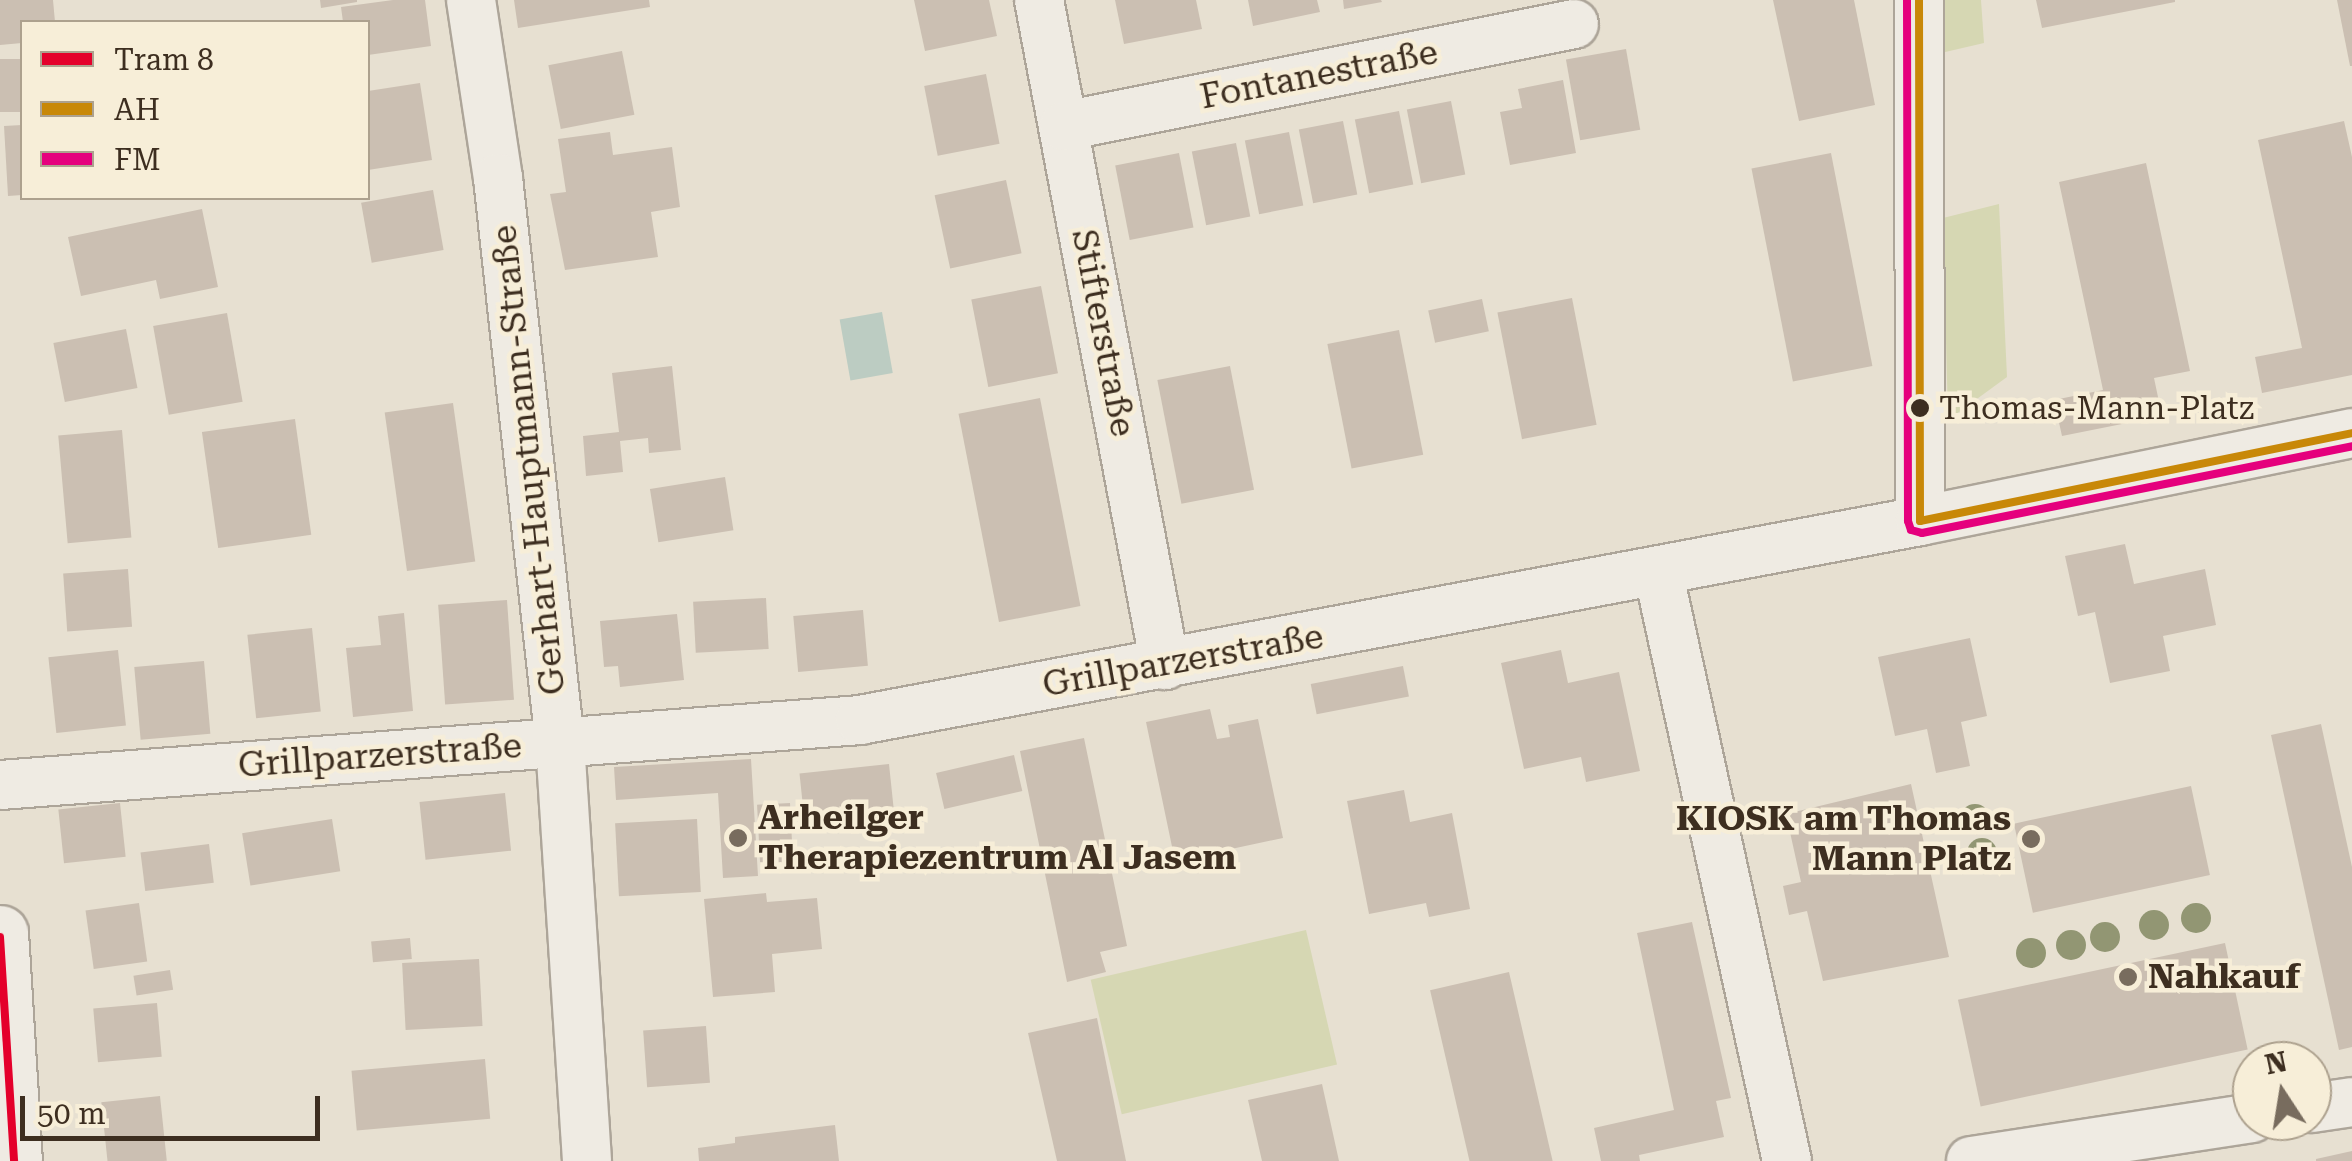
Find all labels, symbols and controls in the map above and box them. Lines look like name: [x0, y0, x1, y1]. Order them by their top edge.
legend: [20, 20, 370, 200]
street label: Fontanestraße: [1197, 31, 1441, 119]
text: Tram 8: [114, 42, 214, 77]
text: AH: [114, 92, 160, 127]
text: FM: [114, 142, 161, 177]
street label: Gerhart-Hauptmann-Straße: [483, 223, 575, 697]
street label: Stifterstraße: [1062, 226, 1144, 440]
place label: Thomas-Mann-Platz: [1939, 389, 2254, 427]
marker: Thomas-Mann-Platz: [1910, 398, 1930, 418]
street label: Grillparzerstraße: [1039, 616, 1327, 706]
street label: Grillparzerstraße: [237, 725, 523, 787]
place label: Arheilger Therapiezentrum Al Jasem: [758, 797, 1236, 879]
place label: KIOSK am Thomas Mann Platz: [1676, 798, 2011, 880]
marker: Arheilger Therapiezentrum Al Jasem: [727, 827, 749, 849]
marker: KIOSK am Thomas Mann Platz: [2020, 828, 2042, 850]
place label: Nahkauf: [2148, 956, 2300, 998]
marker: Nahkauf: [2117, 966, 2139, 988]
north arrow: [2232, 1041, 2332, 1141]
text: N: [2262, 1045, 2290, 1082]
scale bar: [25, 1076, 325, 1138]
text: 50 m: [37, 1096, 106, 1131]

